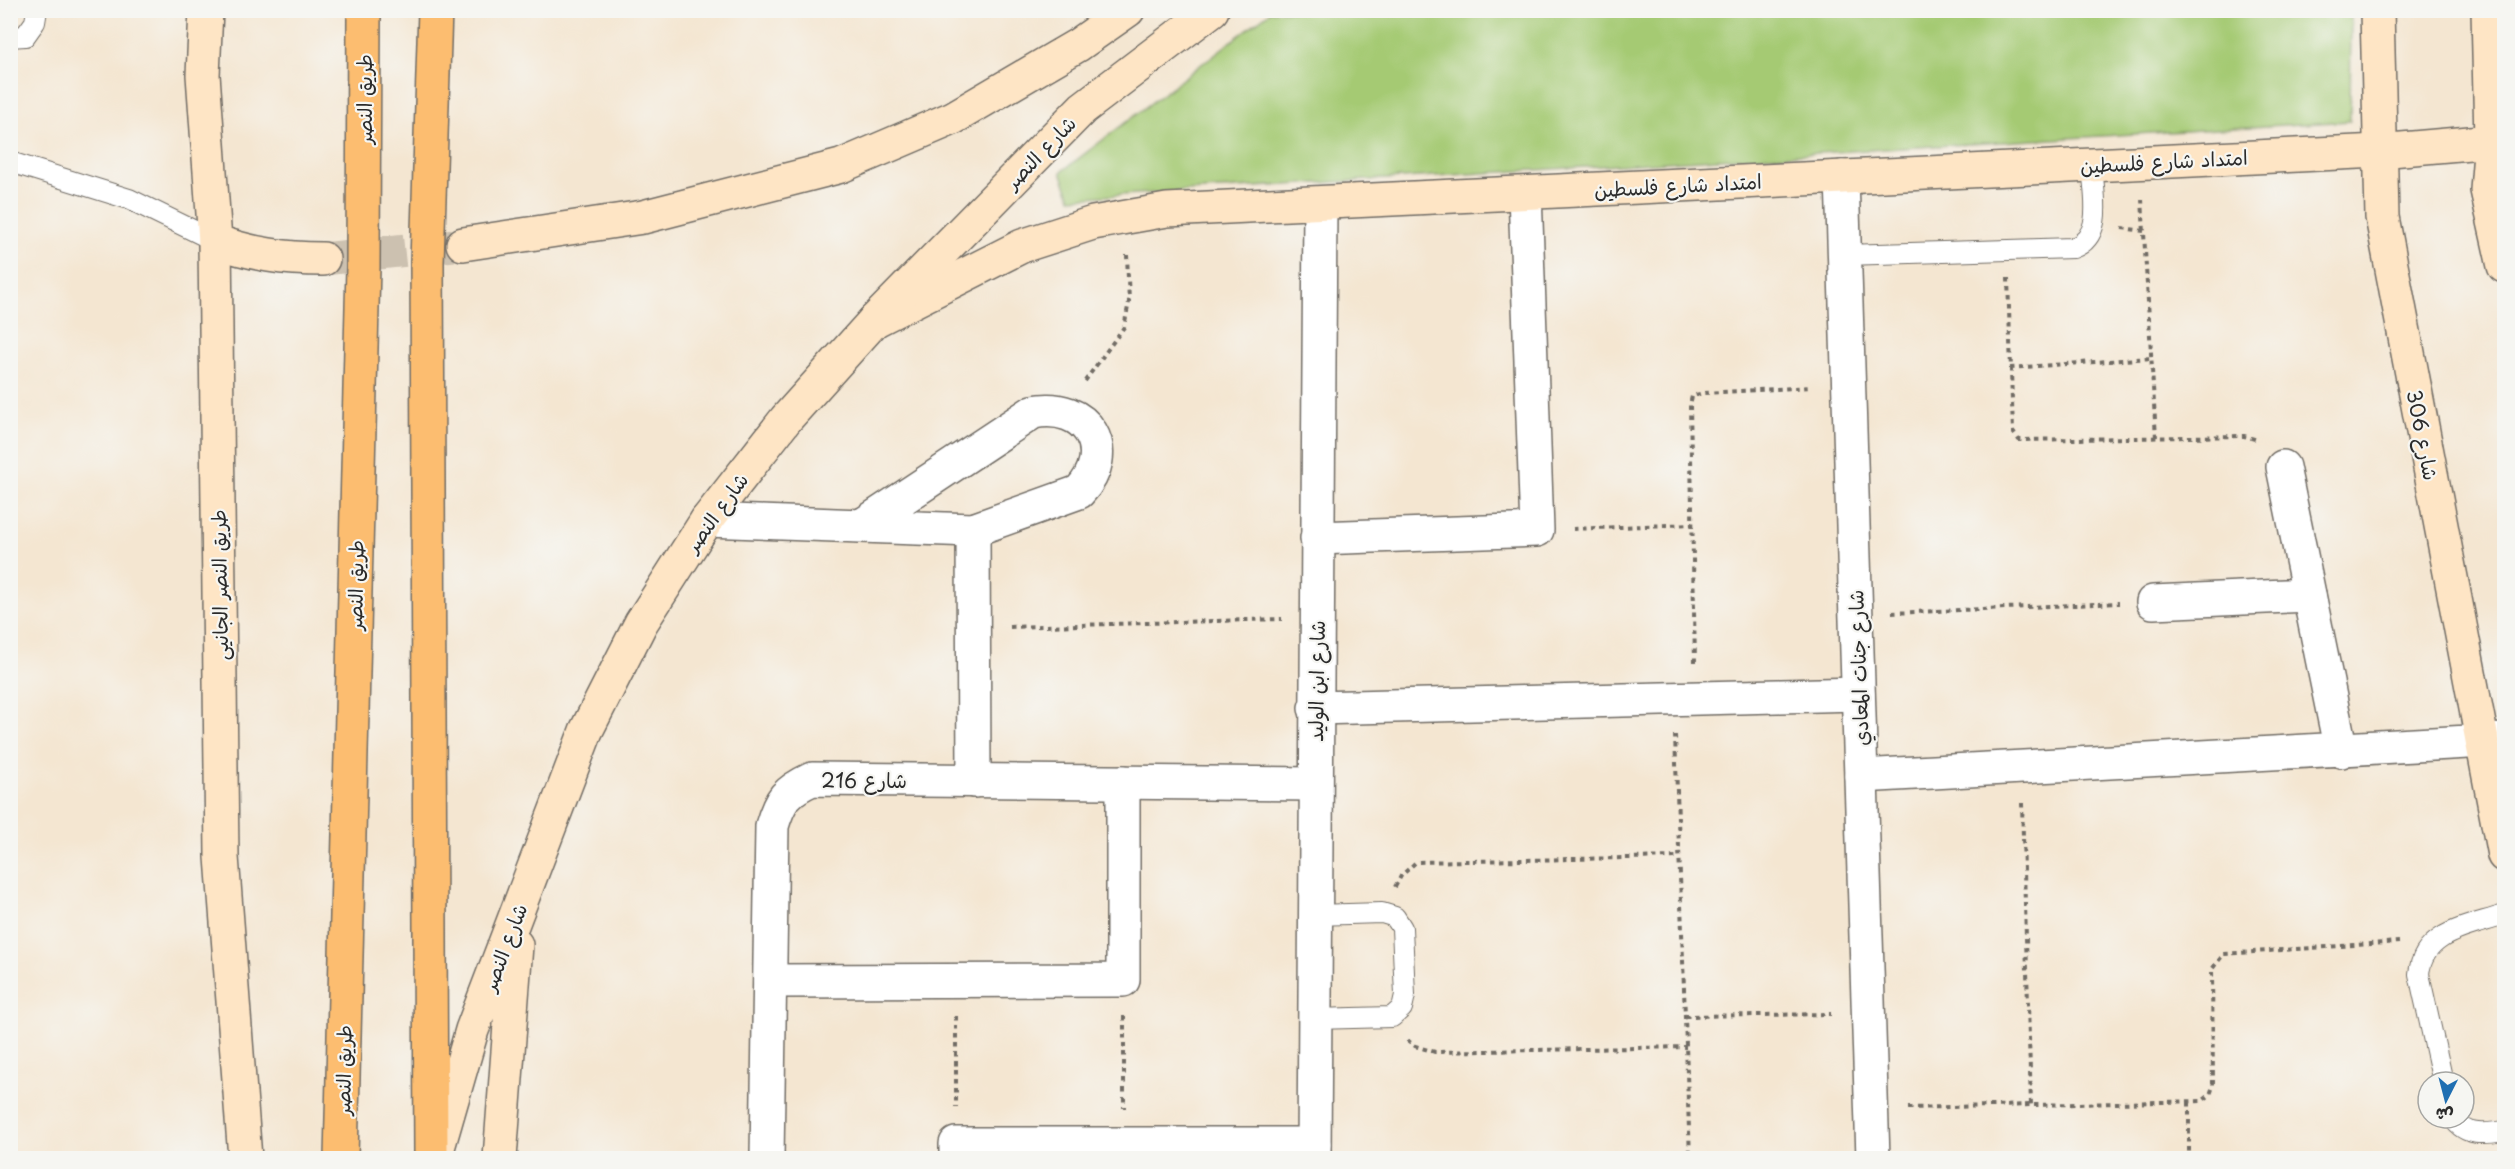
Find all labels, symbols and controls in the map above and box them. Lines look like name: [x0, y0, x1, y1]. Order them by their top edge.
street label: طريق النصر: [349, 54, 379, 146]
street label: شارع النصر: [996, 109, 1083, 197]
street label: امتداد شارع فلسطين: [2079, 142, 2249, 180]
street label: امتداد شارع فلسطين: [1593, 166, 1763, 204]
street label: شارع 306: [2400, 387, 2446, 483]
street label: شارع النصر: [676, 466, 755, 559]
street label: طريق النصر الجانيى: [203, 509, 235, 661]
street label: طريق النصر: [339, 540, 371, 632]
street label: شارع جنات المعادي: [1840, 589, 1877, 747]
street label: شارع ابن الوليد: [1300, 620, 1332, 742]
street label: شارع 216: [821, 765, 907, 795]
street label: شارع النصر: [473, 899, 534, 997]
street label: طريق النصر: [327, 1025, 359, 1117]
north arrow: [2416, 1070, 2476, 1130]
text: ش: [2434, 1103, 2454, 1129]

